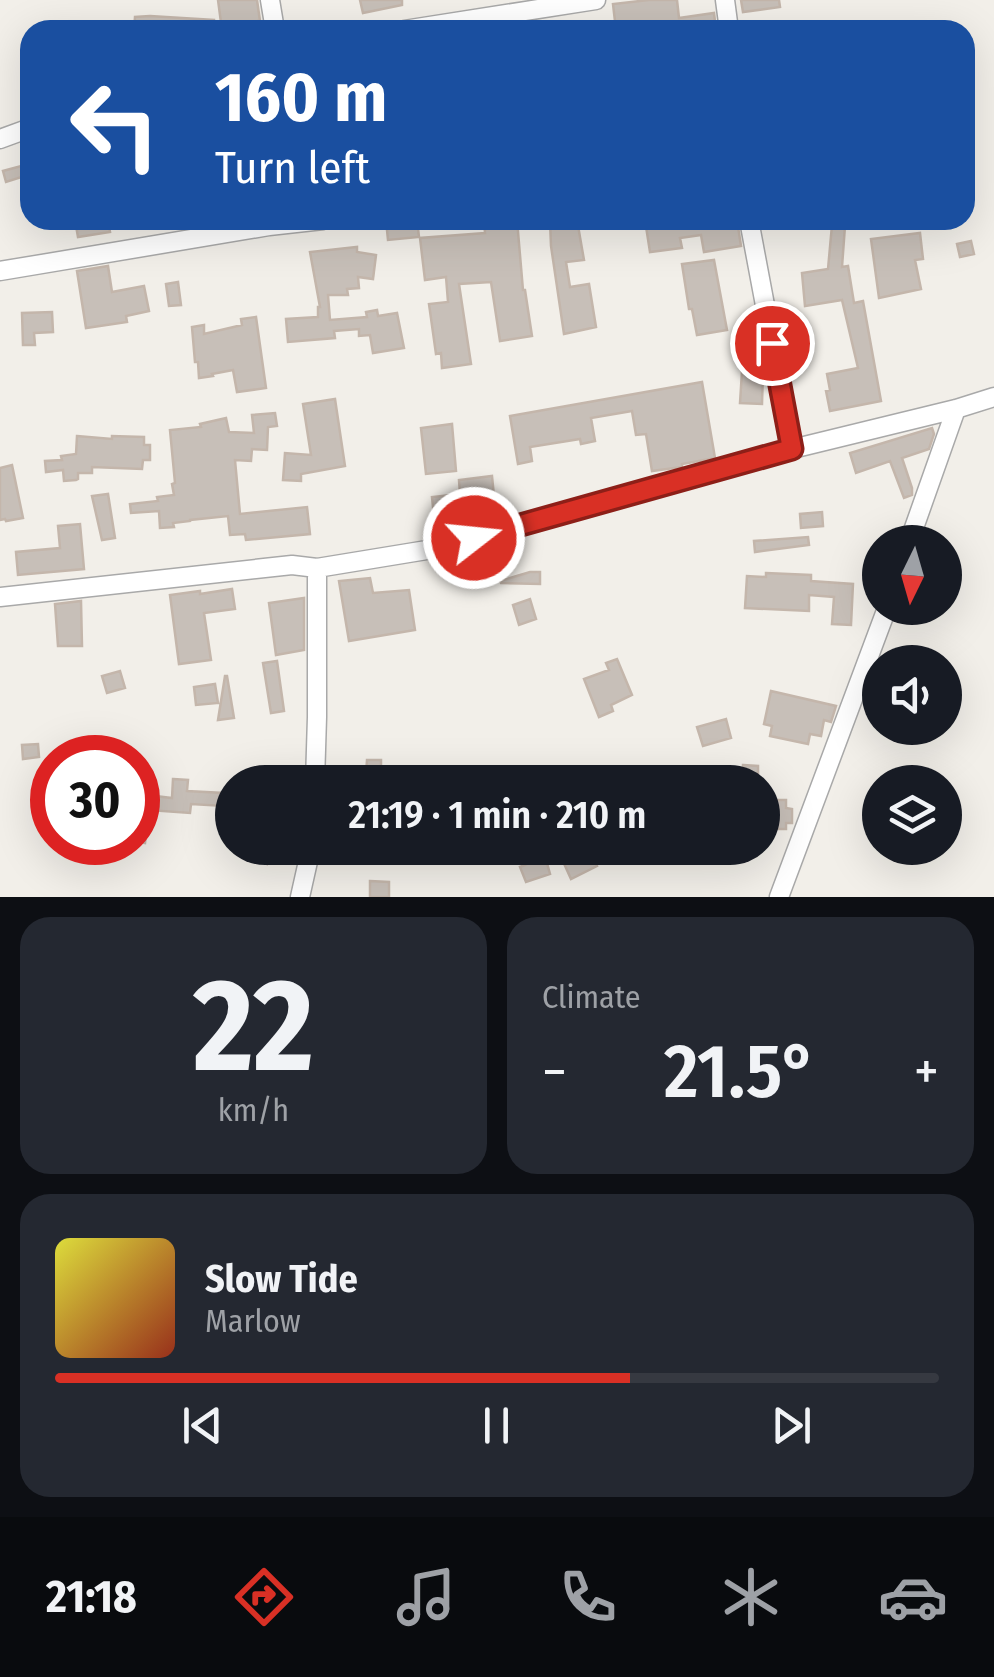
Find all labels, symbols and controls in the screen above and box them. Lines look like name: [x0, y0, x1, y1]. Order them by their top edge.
text: 160 m: [215, 56, 387, 140]
icon: left: [50, 60, 180, 190]
text: Turn left: [215, 141, 370, 195]
pin: [730, 301, 815, 386]
icon: arrive: [745, 316, 800, 371]
position arrow: [422, 486, 526, 590]
north arrow: [862, 525, 962, 625]
map controls: [862, 525, 962, 865]
button: sound: [862, 645, 962, 745]
speed limit sign: 30: [30, 735, 160, 865]
button: layers: [862, 765, 962, 865]
text: 21:19 · 1 min · 210 m: [349, 792, 646, 838]
text: 22: [193, 948, 314, 1104]
text: Climate: [542, 978, 641, 1016]
text: 21.5°: [664, 1027, 817, 1117]
text: −: [542, 1039, 567, 1105]
text: +: [914, 1039, 939, 1105]
text: km/h: [218, 1091, 289, 1129]
text: Slow Tide: [205, 1256, 358, 1302]
text: Marlow: [205, 1302, 301, 1340]
icon: previous: [175, 1398, 230, 1453]
icon: pause: [469, 1398, 524, 1453]
icon: next: [764, 1398, 819, 1453]
icon: directions: [229, 1562, 299, 1632]
icon: music: [391, 1562, 461, 1632]
icon: phone: [553, 1562, 623, 1632]
icon: climate: [716, 1562, 786, 1632]
icon: car: [878, 1562, 948, 1632]
text: 21:18: [46, 1570, 137, 1624]

